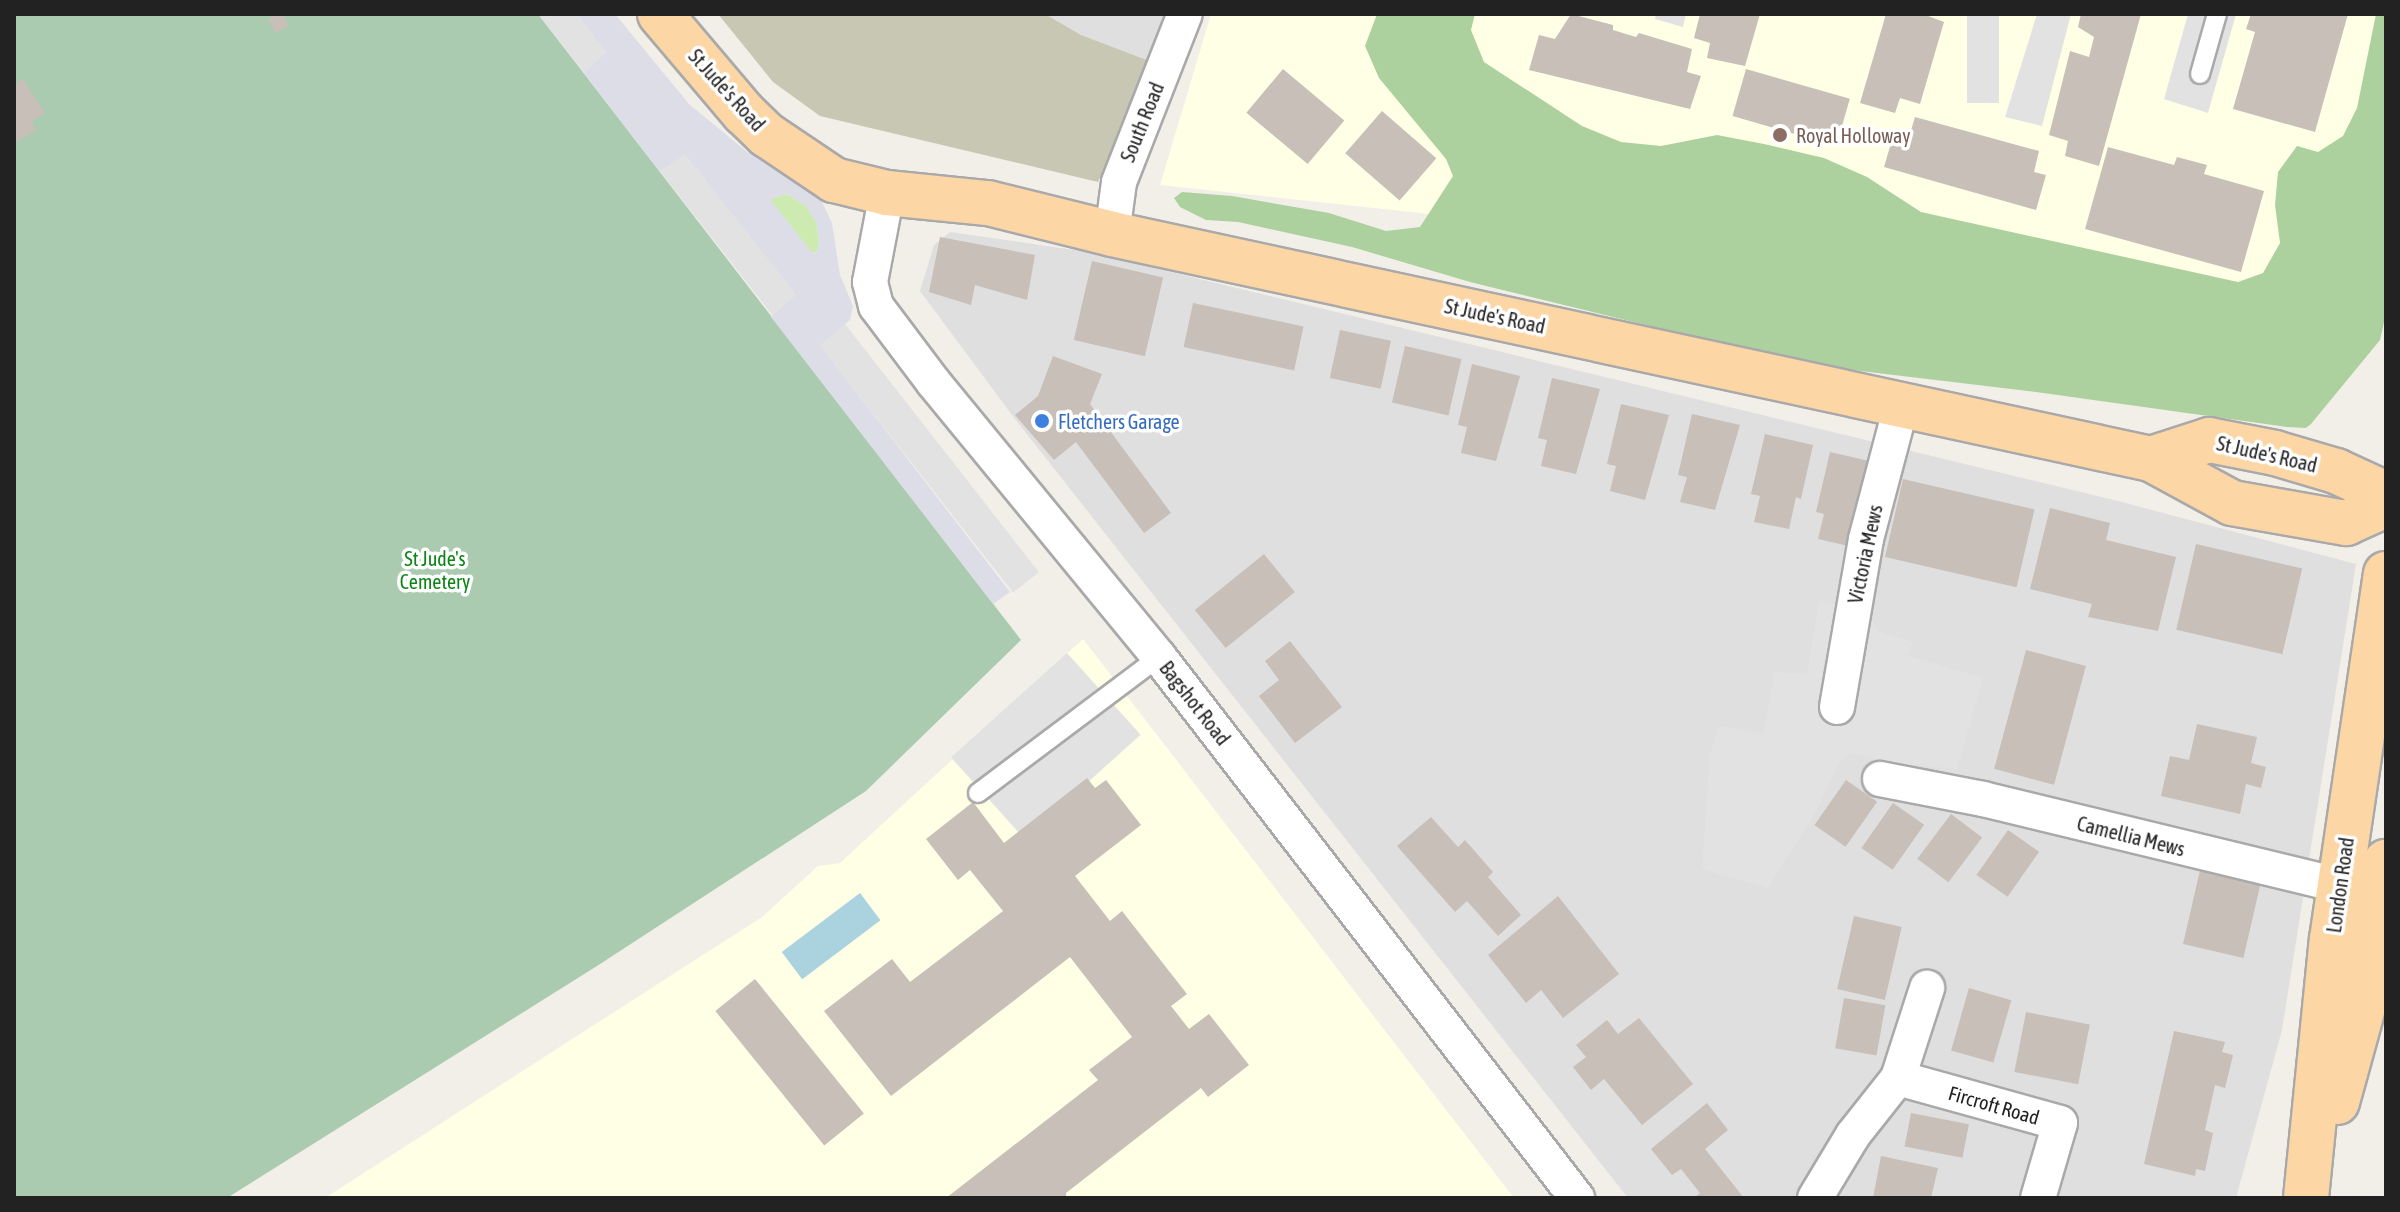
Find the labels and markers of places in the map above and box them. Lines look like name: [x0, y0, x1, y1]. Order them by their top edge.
place label: Royal Holloway: [1796, 123, 1910, 147]
marker: Royal Holloway: [1771, 126, 1789, 144]
place label: Fletchers Garage: [1058, 409, 1180, 433]
marker: Fletchers Garage: [1033, 412, 1051, 430]

